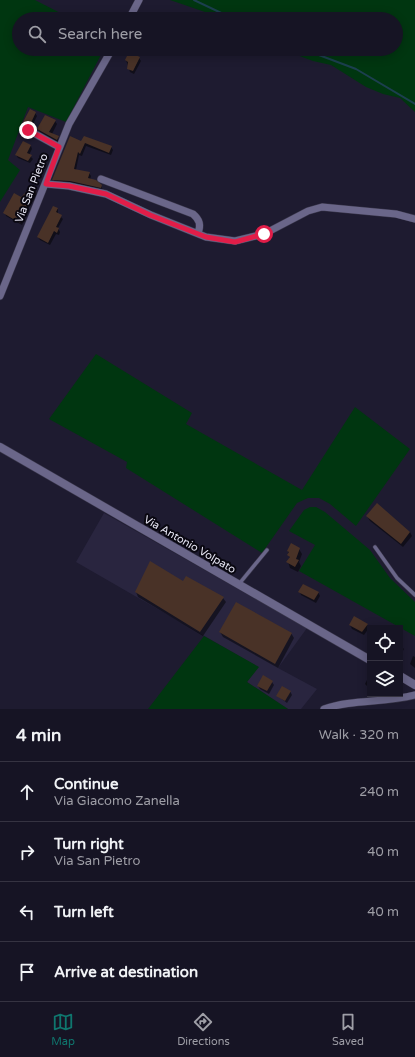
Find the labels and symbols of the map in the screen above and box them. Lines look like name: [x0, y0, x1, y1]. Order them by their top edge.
route end: [19, 121, 37, 139]
street label: Via San Pietro: [12, 151, 51, 225]
route start: [255, 225, 273, 243]
street label: Via Antonio Volpato: [141, 513, 238, 576]

